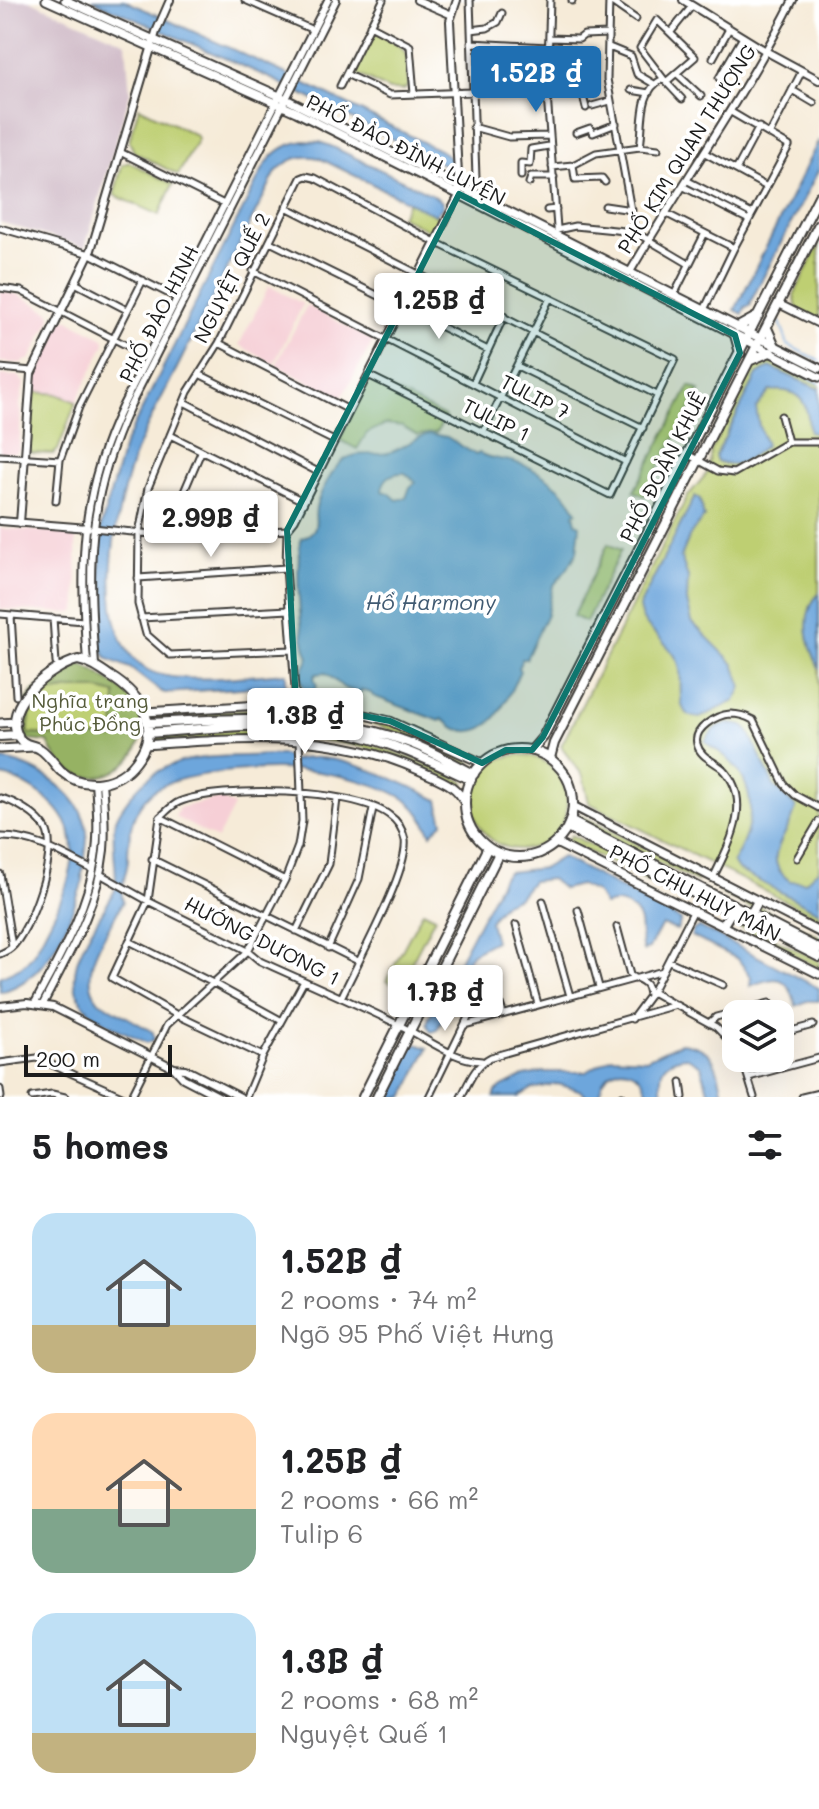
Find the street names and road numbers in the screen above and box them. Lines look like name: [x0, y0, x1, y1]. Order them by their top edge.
street label: PHỐ KIM QUAN THƯỢNG: [611, 39, 761, 258]
street label: PHỐ ĐÀO ĐÌNH LUYỆN: [303, 88, 510, 211]
street label: NGUYỆT QUẾ 2: [187, 208, 275, 347]
street label: PHỐ ĐÀO HINH: [112, 241, 204, 386]
street label: TULIP 7: [497, 368, 574, 424]
street label: PHỐ ĐOÀN KHUÊ: [613, 387, 711, 546]
street label: TULIP 1: [459, 392, 534, 446]
street label: PHỐ CHU HUY MÂN: [606, 838, 785, 947]
street label: HƯỚNG DƯƠNG 1: [181, 890, 344, 990]

